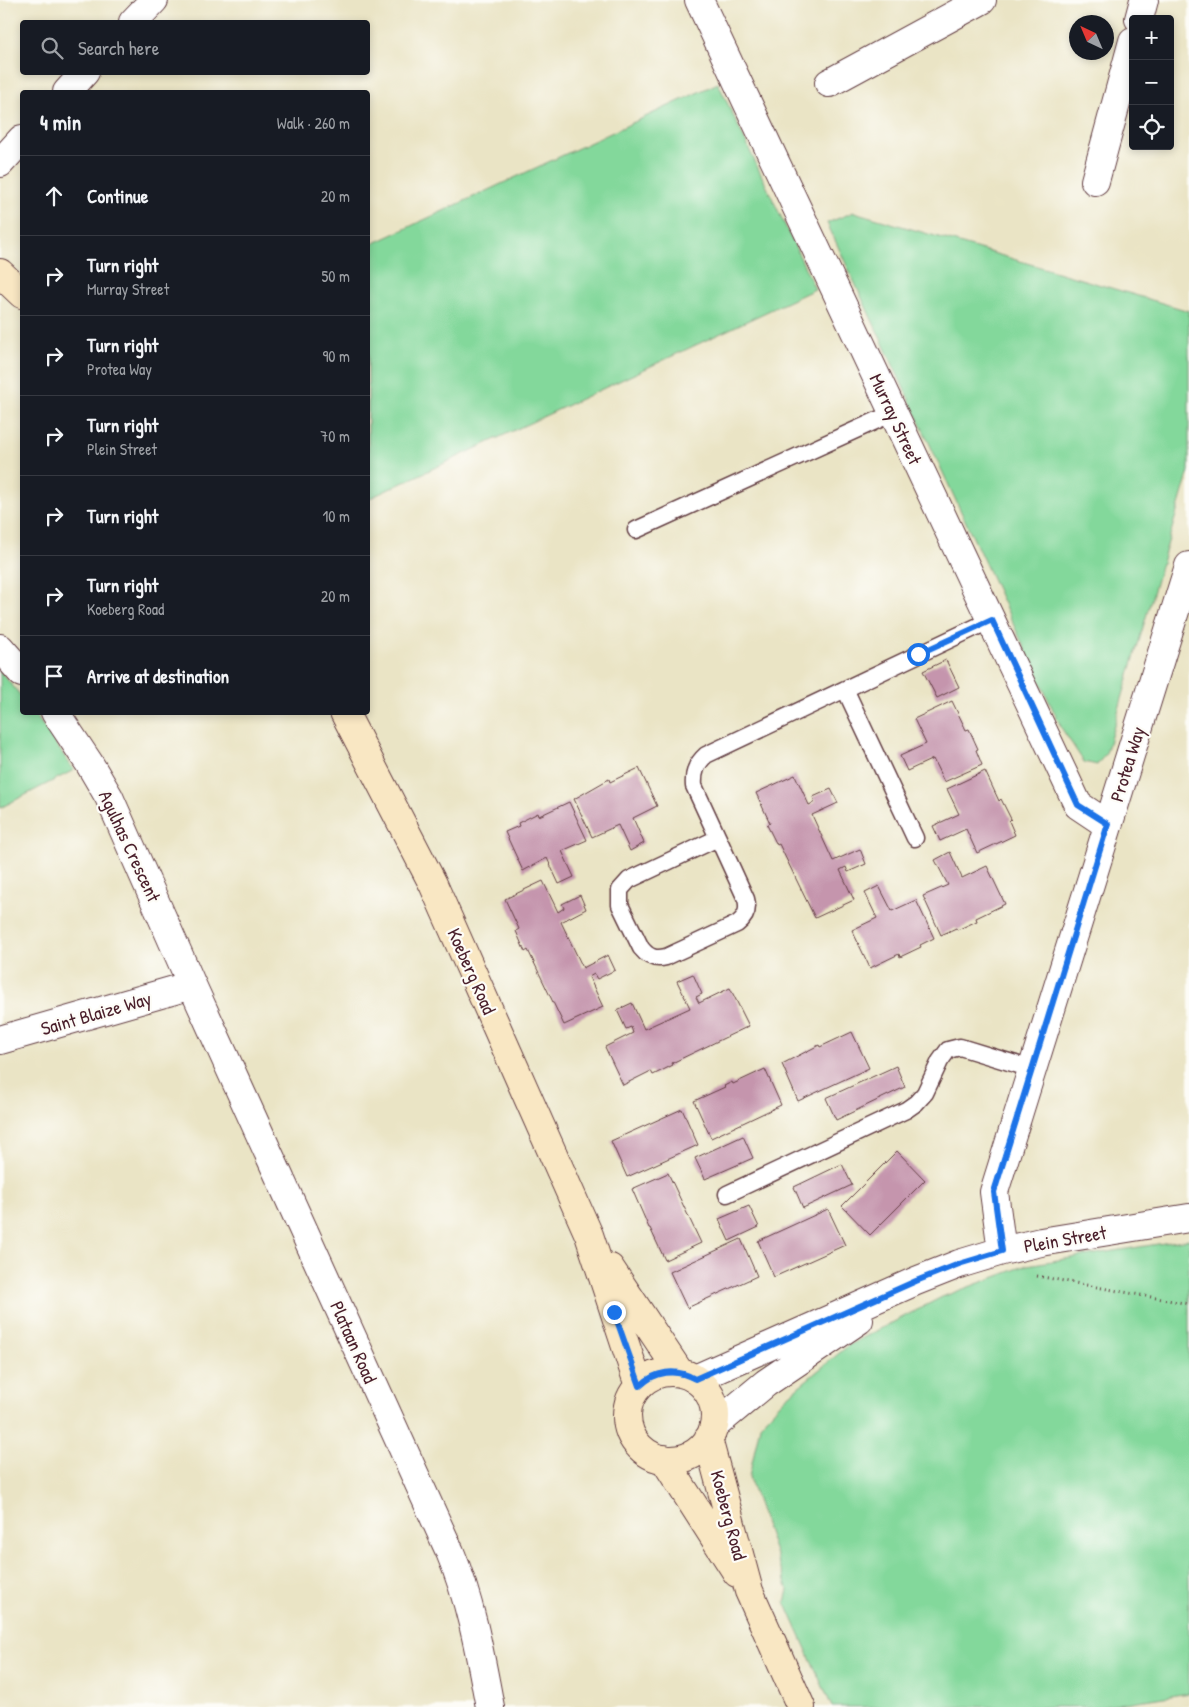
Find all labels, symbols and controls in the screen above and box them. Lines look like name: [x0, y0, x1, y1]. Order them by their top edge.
north arrow: [1069, 15, 1114, 60]
map controls: [1129, 15, 1174, 150]
button: +: [1129, 15, 1174, 60]
search box: [20, 20, 370, 75]
icon: search: [38, 34, 66, 62]
text: Search here: [78, 35, 159, 61]
button: −: [1129, 60, 1174, 105]
button: locate: [1129, 105, 1174, 150]
text: 4 min: [40, 108, 81, 137]
text: Walk · 260 m: [277, 112, 350, 134]
icon: ahead: [40, 182, 68, 210]
text: Continue: [87, 183, 148, 209]
text: 20 m: [321, 185, 350, 207]
text: Turn right: [87, 252, 158, 278]
icon: right: [40, 262, 68, 290]
text: 50 m: [322, 265, 350, 287]
text: Murray Street: [87, 278, 169, 300]
text: Turn right: [87, 332, 158, 358]
icon: right: [40, 342, 68, 370]
text: 90 m: [322, 345, 350, 367]
text: Protea Way: [87, 358, 152, 380]
street label: Murray Street: [864, 369, 929, 469]
text: Turn right: [87, 412, 158, 438]
icon: right: [40, 422, 68, 450]
text: 70 m: [320, 425, 350, 447]
text: Plein Street: [87, 438, 157, 460]
icon: right: [40, 502, 68, 530]
text: Turn right: [87, 503, 158, 529]
text: 10 m: [322, 505, 350, 527]
text: Turn right: [87, 572, 158, 598]
icon: right: [40, 582, 68, 610]
text: 20 m: [321, 585, 350, 607]
text: Koeberg Road: [87, 598, 164, 620]
route start: [907, 643, 930, 666]
icon: arrive: [40, 662, 68, 690]
text: Arrive at destination: [87, 663, 229, 689]
street label: Protea Way: [1103, 723, 1151, 805]
street label: Agulhas Crescent: [93, 786, 167, 906]
street label: Koeberg Road: [441, 924, 503, 1019]
street label: Saint Blaize Way: [38, 985, 154, 1041]
street label: Plein Street: [1022, 1219, 1109, 1259]
street label: Plataan Road: [324, 1297, 384, 1388]
route end: [603, 1301, 626, 1324]
street label: Koeberg Road: [705, 1467, 754, 1563]

